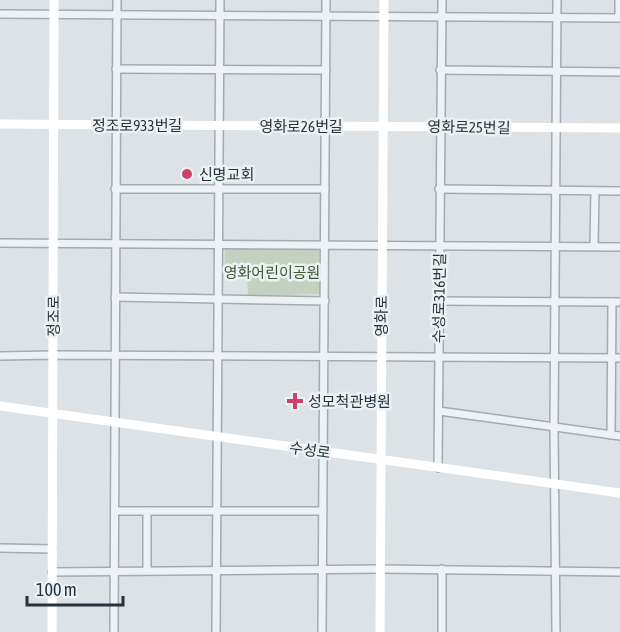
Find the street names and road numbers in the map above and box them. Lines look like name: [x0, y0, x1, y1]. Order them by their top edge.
street label: 정조로933번길: [92, 117, 182, 134]
street label: 영화로26번길: [259, 118, 343, 135]
street label: 영화로25번길: [427, 118, 511, 136]
street label: 수성로316번길: [430, 253, 448, 343]
street label: 정조로: [45, 295, 62, 337]
street label: 영화로: [373, 295, 390, 337]
street label: 수성로: [288, 439, 332, 461]

